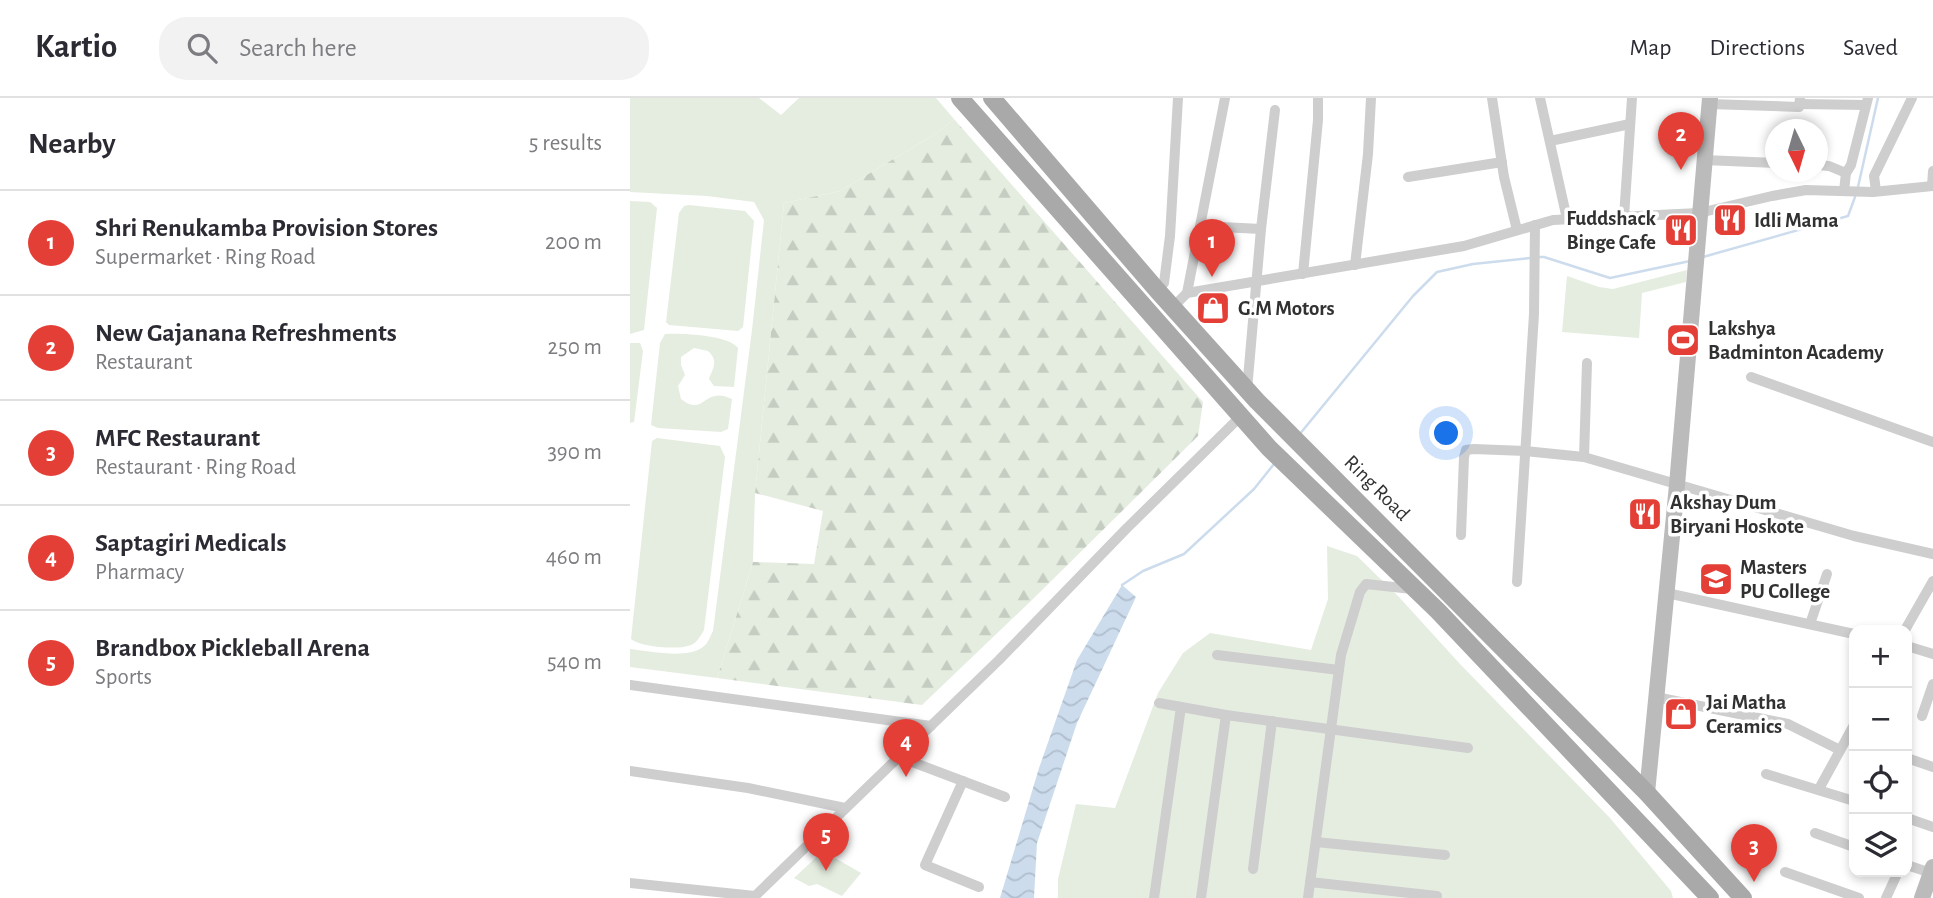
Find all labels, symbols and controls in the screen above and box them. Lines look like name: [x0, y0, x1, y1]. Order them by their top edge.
search box: [159, 17, 649, 80]
icon: search: [183, 29, 221, 67]
text: Kartio: [35, 31, 117, 64]
text: Search here: [239, 35, 357, 61]
text: Map: [1629, 36, 1671, 60]
text: Directions: [1709, 36, 1805, 60]
text: Saved: [1843, 36, 1898, 60]
pin: 2: [1658, 112, 1704, 170]
north arrow: [1765, 119, 1828, 182]
text: Nearby: [28, 129, 116, 159]
text: 5 results: [529, 132, 602, 155]
restaurant icon: Idli Mama: [1711, 201, 1749, 239]
place label: Fuddshack Binge Cafe: [1566, 208, 1657, 253]
place label: Idli Mama: [1754, 210, 1839, 231]
restaurant icon: Fuddshack Binge Cafe: [1662, 211, 1700, 249]
text: Shri Renukamba Provision Stores: [95, 215, 438, 241]
pin: 1: [1189, 219, 1235, 277]
text: 1: [47, 231, 55, 254]
text: 200 m: [545, 231, 602, 254]
text: Supermarket · Ring Road: [95, 246, 315, 269]
shop icon: G.M Motors: [1194, 289, 1232, 327]
place label: G.M Motors: [1238, 298, 1335, 319]
place label: Lakshya Badminton Academy: [1708, 318, 1884, 363]
text: New Gajanana Refreshments: [95, 320, 397, 346]
sports icon: Lakshya Badminton Academy: [1664, 321, 1702, 359]
text: 2: [46, 336, 56, 359]
text: 250 m: [548, 336, 602, 359]
text: Restaurant: [95, 351, 192, 374]
your location: [1429, 416, 1463, 450]
text: MFC Restaurant: [95, 425, 260, 451]
text: 3: [46, 441, 56, 464]
text: 390 m: [547, 441, 602, 464]
street label: Ring Road: [1340, 451, 1414, 525]
text: Restaurant · Ring Road: [95, 456, 296, 479]
place label: Akshay Dum Biryani Hoskote: [1670, 492, 1804, 537]
restaurant icon: Akshay Dum Biryani Hoskote: [1626, 495, 1664, 533]
text: Saptagiri Medicals: [95, 530, 286, 556]
text: 4: [45, 546, 57, 569]
text: 460 m: [546, 546, 602, 569]
place label: Masters PU College: [1740, 557, 1830, 602]
school or university icon: Masters PU College: [1697, 560, 1735, 598]
text: Pharmacy: [95, 561, 184, 584]
map controls: [1849, 625, 1912, 877]
button: +: [1849, 625, 1912, 688]
text: Brandbox Pickleball Arena: [95, 635, 370, 661]
text: 5: [46, 651, 56, 674]
text: 540 m: [547, 651, 602, 674]
text: Sports: [95, 666, 152, 689]
button: −: [1849, 688, 1912, 751]
place label: Jai Matha Ceramics: [1706, 692, 1786, 737]
shop icon: Jai Matha Ceramics: [1662, 695, 1700, 733]
pin: 4: [883, 719, 929, 777]
button: locate: [1849, 751, 1912, 814]
pin: 5: [803, 813, 849, 871]
button: layers: [1849, 814, 1912, 877]
pin: 3: [1731, 824, 1777, 882]

